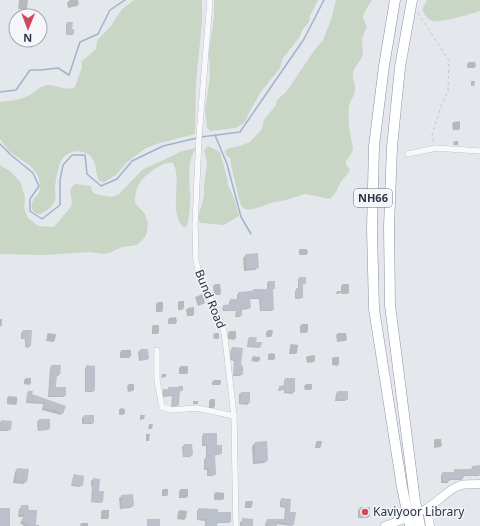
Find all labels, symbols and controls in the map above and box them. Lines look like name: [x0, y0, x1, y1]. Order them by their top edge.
north arrow: [8, 8, 48, 48]
text: N: [23, 31, 32, 46]
road number: NH66: [354, 189, 392, 207]
street label: Bund Road: [191, 267, 230, 331]
place label: Kaviyoor Library: [373, 503, 465, 520]
marker: Kaviyoor Library: [360, 507, 370, 517]

